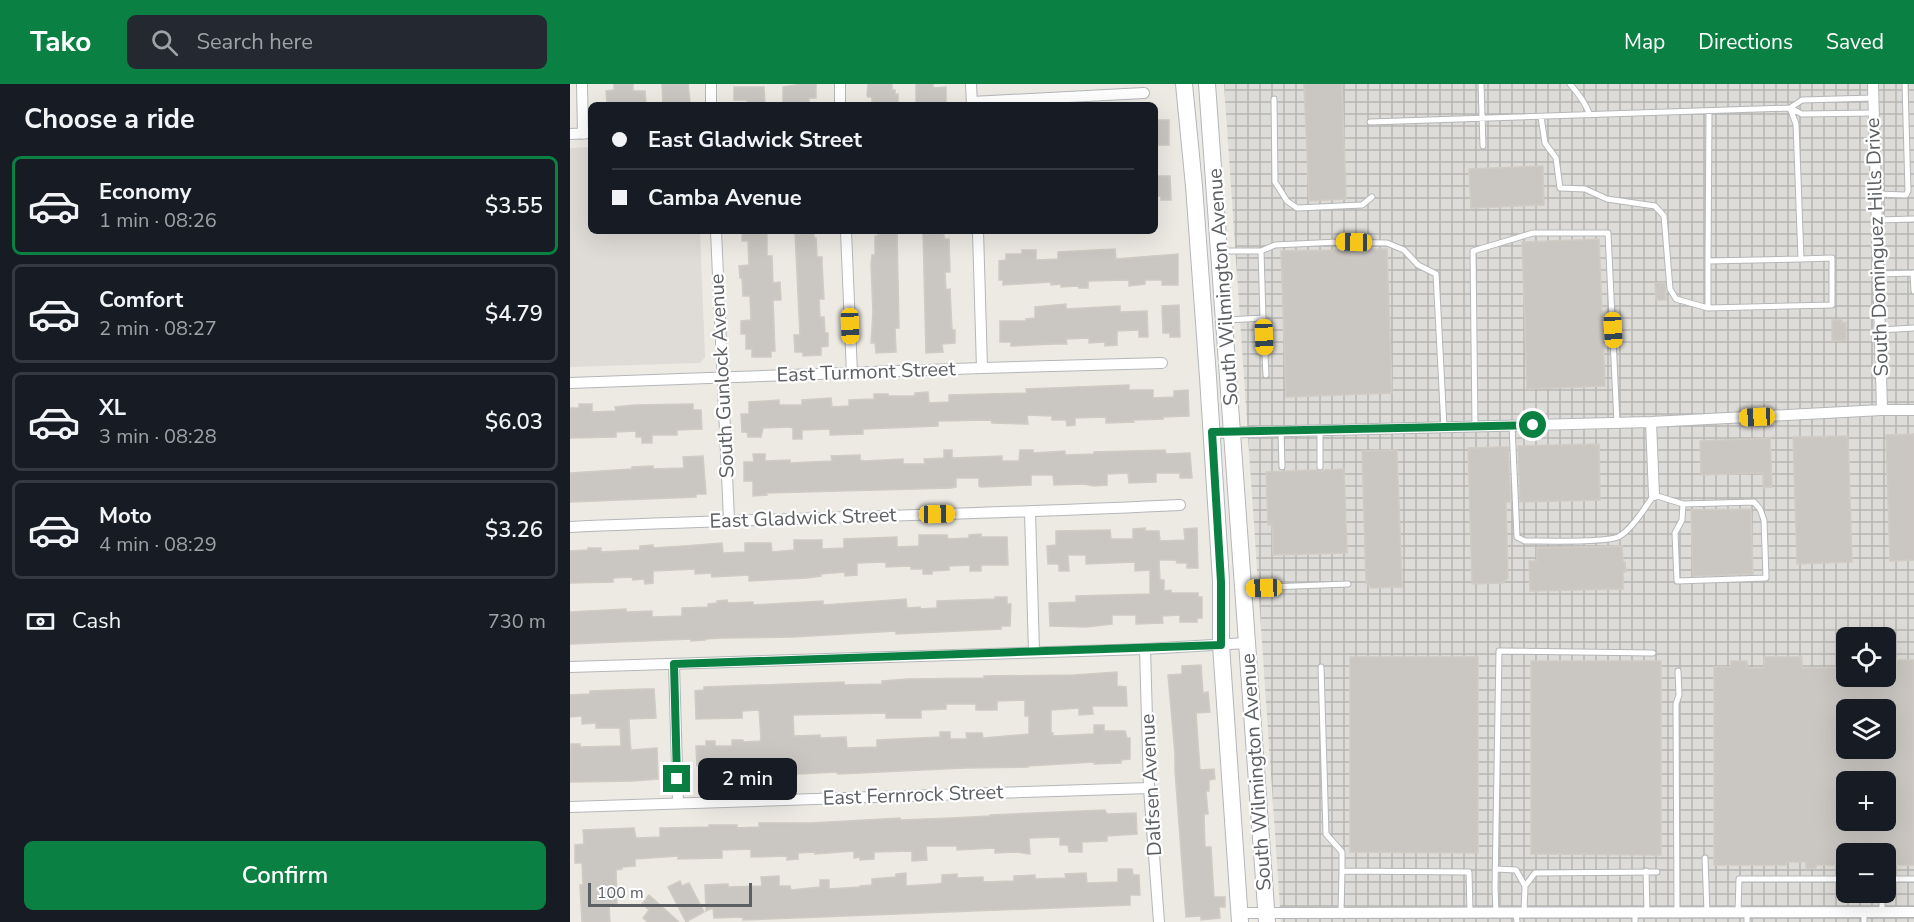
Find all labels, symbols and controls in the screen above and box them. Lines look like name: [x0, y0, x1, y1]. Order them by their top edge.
search box: [127, 15, 547, 69]
text: Tako: [30, 23, 91, 61]
icon: search: [148, 26, 181, 59]
text: Search here: [196, 27, 313, 57]
text: Map: [1624, 28, 1665, 56]
text: Directions: [1698, 28, 1793, 56]
text: Saved: [1826, 28, 1884, 56]
text: Choose a ride: [24, 101, 195, 138]
street label: South Dominguez Hills Drive: [1859, 117, 1895, 377]
text: East Gladwick Street: [648, 125, 862, 155]
street label: South Wilmington Avenue: [1201, 167, 1245, 407]
text: Economy: [99, 177, 191, 207]
icon: car: [27, 179, 81, 233]
text: Camba Avenue: [648, 183, 802, 213]
text: $3.55: [485, 191, 543, 221]
text: 1 min · 08:26: [99, 207, 217, 234]
car: [1336, 233, 1372, 251]
street label: South Gunlock Avenue: [703, 273, 741, 479]
text: Comfort: [99, 285, 183, 315]
icon: car: [27, 287, 81, 341]
text: $4.79: [485, 299, 543, 329]
car: [840, 308, 860, 344]
car: [1603, 312, 1623, 348]
text: 2 min · 08:27: [99, 315, 217, 342]
car: [1254, 319, 1274, 355]
street label: East Turmont Street: [776, 355, 957, 389]
text: XL: [99, 393, 126, 423]
icon: car: [27, 395, 81, 449]
text: $6.03: [485, 407, 543, 437]
car: [1739, 407, 1775, 427]
route start: [1519, 411, 1546, 438]
text: 3 min · 08:28: [99, 423, 217, 450]
text: Moto: [99, 501, 152, 531]
street label: East Gladwick Street: [709, 501, 898, 535]
icon: car: [27, 503, 81, 557]
car: [919, 505, 955, 523]
text: $3.26: [485, 515, 543, 545]
text: 4 min · 08:29: [99, 531, 217, 558]
car: [1246, 578, 1282, 598]
icon: cash: [24, 605, 57, 638]
text: Cash: [72, 606, 121, 636]
text: 730 m: [488, 608, 546, 635]
map controls: [1836, 627, 1896, 903]
button: locate: [1836, 627, 1896, 687]
street label: South Wilmington Avenue: [1234, 652, 1278, 892]
button: layers: [1836, 699, 1896, 759]
street label: Dalfsen Avenue: [1134, 713, 1168, 857]
callout: 2 min: [698, 758, 797, 800]
route end: [663, 765, 690, 792]
text: 2 min: [722, 765, 773, 792]
button: +: [1836, 771, 1896, 831]
street label: East Fernrock Street: [822, 778, 1005, 812]
button: Confirm: [24, 841, 546, 910]
button: −: [1836, 843, 1896, 903]
scale bar: [588, 880, 752, 908]
text: 100 m: [597, 882, 644, 904]

